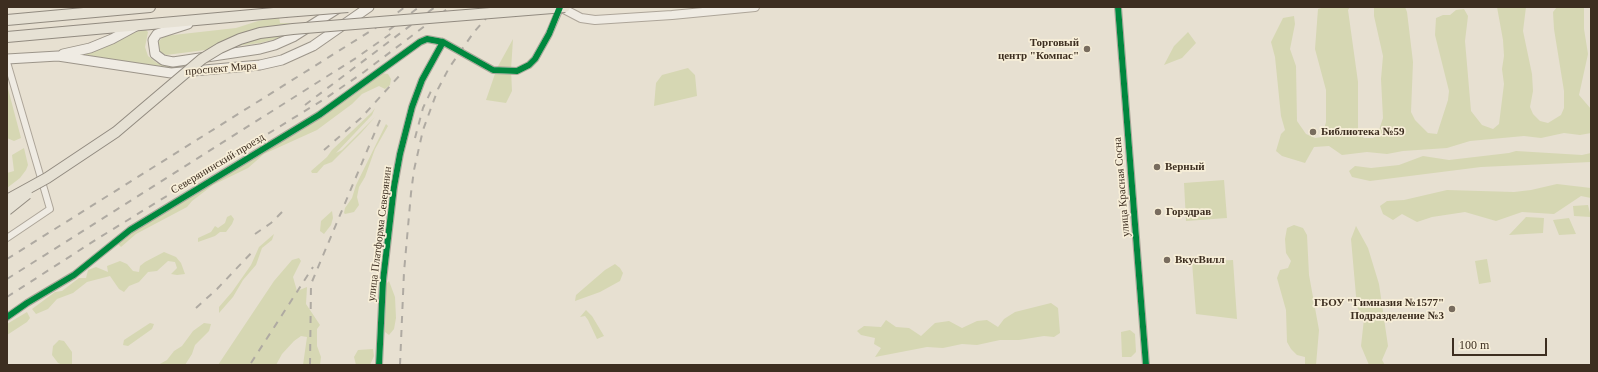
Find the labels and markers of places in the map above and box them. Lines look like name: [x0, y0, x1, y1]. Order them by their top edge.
place label: Торговый центр "Компас": [998, 36, 1079, 62]
marker: Торговый центр "Компас": [1082, 44, 1092, 54]
place label: Библиотека №59: [1321, 125, 1404, 139]
marker: Библиотека №59: [1308, 127, 1318, 137]
place label: Верный: [1165, 160, 1205, 174]
marker: Верный: [1152, 162, 1162, 172]
place label: Горздрав: [1166, 205, 1211, 219]
marker: Горздрав: [1153, 207, 1163, 217]
place label: ВкусВилл: [1175, 253, 1225, 267]
marker: ВкусВилл: [1162, 255, 1172, 265]
place label: ГБОУ "Гимназия №1577" Подразделение №3: [1314, 296, 1444, 322]
marker: ГБОУ "Гимназия №1577" Подразделение №3: [1447, 304, 1457, 314]

